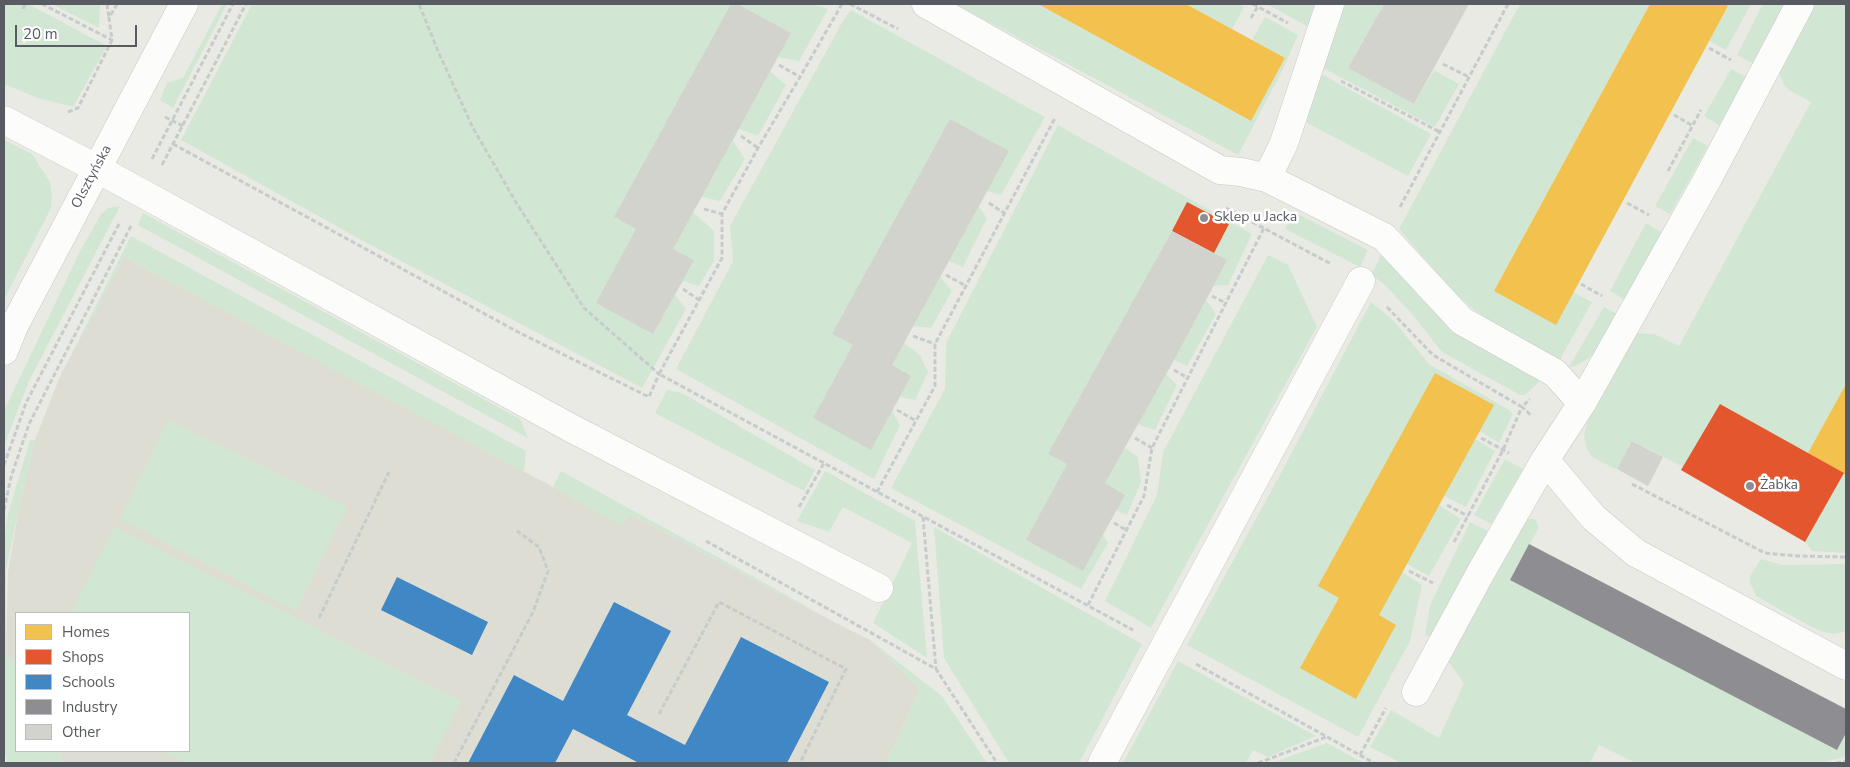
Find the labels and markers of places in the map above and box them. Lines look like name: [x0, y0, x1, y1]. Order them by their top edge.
place label: Sklep u Jacka: [1214, 210, 1297, 226]
marker: Sklep u Jacka: [1198, 212, 1210, 224]
place label: Żabka: [1760, 478, 1798, 494]
marker: Żabka: [1744, 480, 1756, 492]

